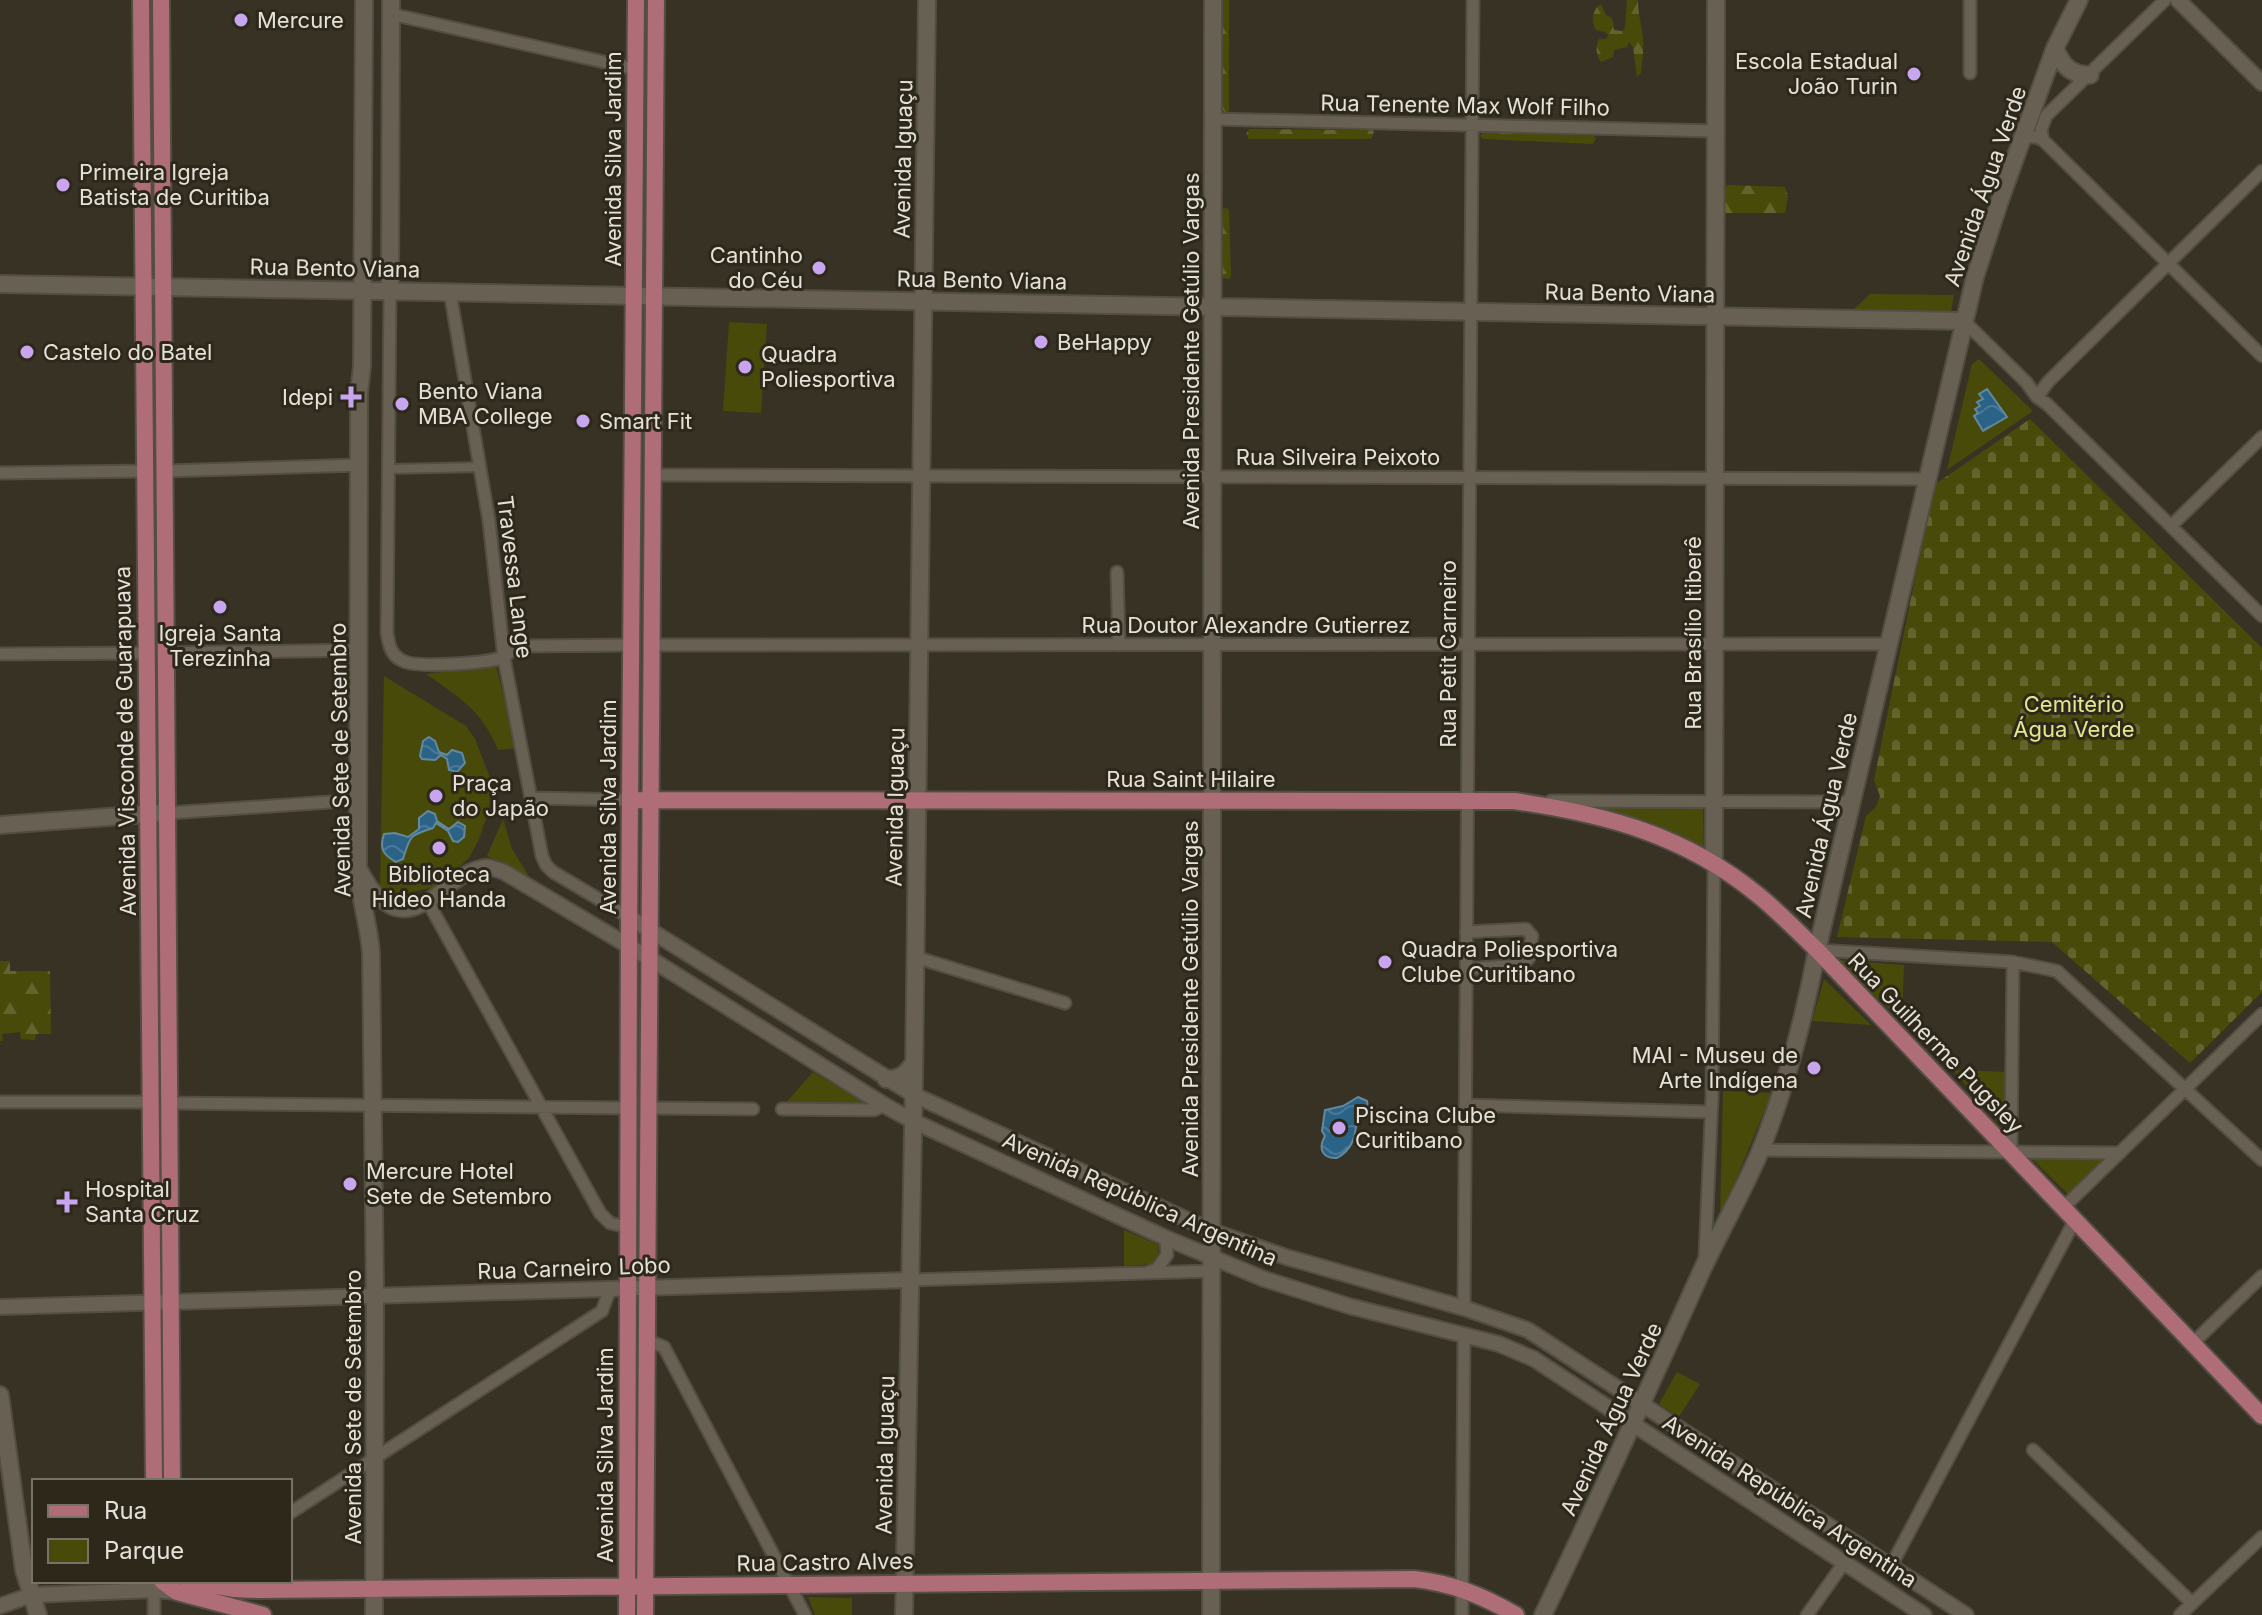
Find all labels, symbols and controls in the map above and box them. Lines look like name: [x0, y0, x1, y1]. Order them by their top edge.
place label: Mercure: [257, 7, 344, 33]
marker: Mercure: [232, 11, 250, 29]
place label: Escola Estadual João Turin: [1735, 48, 1898, 99]
street label: Avenida Silva Jardim: [600, 51, 626, 267]
marker: Escola Estadual João Turin: [1905, 65, 1923, 83]
street label: Avenida Iguaçu: [889, 79, 917, 239]
street label: Avenida Água Verde: [1939, 82, 2031, 290]
street label: Rua Tenente Max Wolf Filho: [1320, 89, 1610, 121]
place label: Primeira Igreja Batista de Curitiba: [79, 159, 270, 210]
street label: Avenida Presidente Getúlio Vargas: [1178, 172, 1204, 530]
marker: Primeira Igreja Batista de Curitiba: [54, 176, 72, 194]
place label: Cantinho do Céu: [710, 242, 803, 293]
street label: Rua Bento Viana: [250, 254, 420, 282]
marker: Cantinho do Céu: [810, 259, 828, 277]
street label: Rua Bento Viana: [897, 266, 1067, 294]
street label: Rua Bento Viana: [1545, 279, 1715, 307]
place label: BeHappy: [1057, 329, 1152, 355]
marker: BeHappy: [1032, 333, 1050, 351]
place label: Castelo do Batel: [43, 339, 212, 365]
place label: Quadra Poliesportiva: [761, 341, 896, 392]
marker: Castelo do Batel: [18, 343, 36, 361]
marker: Quadra Poliesportiva: [736, 358, 754, 376]
place label: Bento Viana MBA College: [418, 378, 553, 429]
place label: Idepi: [282, 384, 333, 410]
marker: Idepi: [340, 386, 362, 408]
marker: Bento Viana MBA College: [393, 395, 411, 413]
place label: Smart Fit: [599, 408, 692, 434]
marker: Smart Fit: [574, 412, 592, 430]
street label: Rua Silveira Peixoto: [1236, 444, 1440, 470]
street label: Travessa Lange: [492, 494, 538, 660]
street label: Rua Brasílio Itiberê: [1680, 536, 1706, 730]
street label: Rua Petit Carneiro: [1435, 560, 1461, 748]
street label: Avenida Visconde de Guarapuava: [109, 566, 141, 916]
marker: Igreja Santa Terezinha: [211, 598, 229, 616]
street label: Rua Doutor Alexandre Gutierrez: [1081, 612, 1411, 638]
place label: Igreja Santa Terezinha: [158, 620, 282, 671]
street label: Avenida Sete de Setembro: [325, 622, 355, 898]
park label: Cemitério Água Verde: [2013, 691, 2135, 742]
street label: Avenida Silva Jardim: [595, 699, 621, 915]
street label: Avenida Água Verde: [1790, 710, 1862, 920]
street label: Avenida Iguaçu: [881, 727, 909, 887]
street label: Rua Saint Hilaire: [1106, 766, 1276, 792]
place label: Praça do Japão: [452, 770, 549, 821]
marker: Praça do Japão: [427, 787, 445, 805]
street label: Avenida Presidente Getúlio Vargas: [1177, 820, 1203, 1178]
marker: Biblioteca Hideo Handa: [430, 839, 448, 857]
place label: Biblioteca Hideo Handa: [372, 861, 506, 912]
place label: Quadra Poliesportiva Clube Curitibano: [1401, 936, 1618, 987]
street label: Rua Guilherme Pugsley: [1843, 947, 2029, 1139]
marker: Quadra Poliesportiva Clube Curitibano: [1376, 953, 1394, 971]
place label: MAI - Museu de Arte Indígena: [1632, 1042, 1798, 1093]
marker: MAI - Museu de Arte Indígena: [1805, 1059, 1823, 1077]
place label: Piscina Clube Curitibano: [1355, 1102, 1496, 1153]
marker: Piscina Clube Curitibano: [1330, 1119, 1348, 1137]
street label: Avenida República Argentina: [999, 1127, 1281, 1271]
place label: Mercure Hotel Sete de Setembro: [366, 1158, 552, 1209]
marker: Mercure Hotel Sete de Setembro: [341, 1175, 359, 1193]
place label: Hospital Santa Cruz: [85, 1176, 200, 1227]
marker: Hospital Santa Cruz: [56, 1191, 78, 1213]
street label: Rua Carneiro Lobo: [477, 1252, 671, 1284]
street label: Avenida Sete de Setembro: [340, 1270, 366, 1544]
street label: Avenida Água Verde: [1555, 1318, 1667, 1520]
street label: Avenida Silva Jardim: [592, 1347, 618, 1563]
street label: Avenida Iguaçu: [871, 1375, 899, 1535]
street label: Avenida República Argentina: [1658, 1409, 1922, 1593]
legend: [32, 1479, 292, 1583]
text: Rua: [104, 1496, 147, 1525]
text: Parque: [104, 1536, 184, 1565]
street label: Rua Castro Alves: [736, 1547, 914, 1577]

